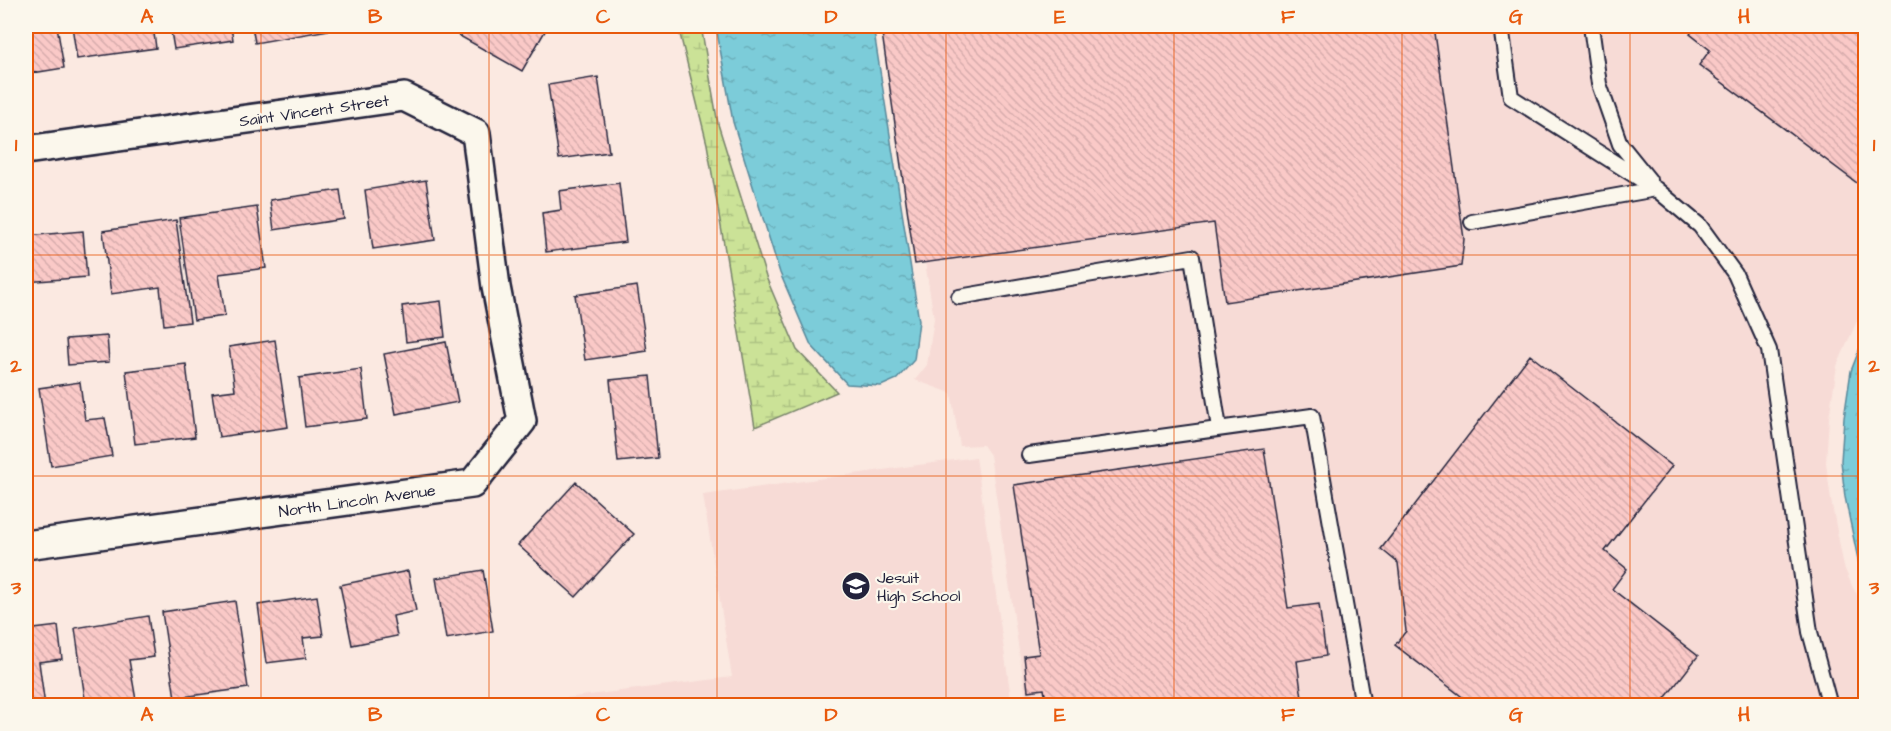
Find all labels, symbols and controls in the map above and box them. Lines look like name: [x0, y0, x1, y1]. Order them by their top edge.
text: A: [141, 3, 154, 31]
text: B: [368, 3, 383, 31]
text: C: [596, 3, 611, 31]
text: D: [825, 3, 838, 31]
text: E: [1054, 3, 1066, 31]
text: F: [1281, 3, 1296, 31]
text: G: [1509, 3, 1523, 31]
text: H: [1738, 3, 1750, 31]
street label: Saint Vincent Street: [238, 90, 391, 132]
text: 1: [15, 131, 18, 159]
text: 1: [1873, 131, 1876, 159]
text: 2: [9, 352, 22, 380]
text: 2: [1867, 352, 1880, 380]
street label: North Lincoln Avenue: [277, 479, 437, 523]
place label: Jesuit High School: [877, 567, 961, 608]
school or university icon: Jesuit High School: [840, 570, 872, 602]
text: 3: [10, 574, 22, 602]
text: 3: [1868, 574, 1880, 602]
text: A: [141, 701, 154, 729]
text: B: [368, 701, 383, 729]
text: C: [596, 701, 611, 729]
text: D: [825, 701, 838, 729]
text: E: [1054, 701, 1066, 729]
text: F: [1281, 701, 1296, 729]
text: G: [1509, 701, 1523, 729]
text: H: [1738, 701, 1750, 729]

